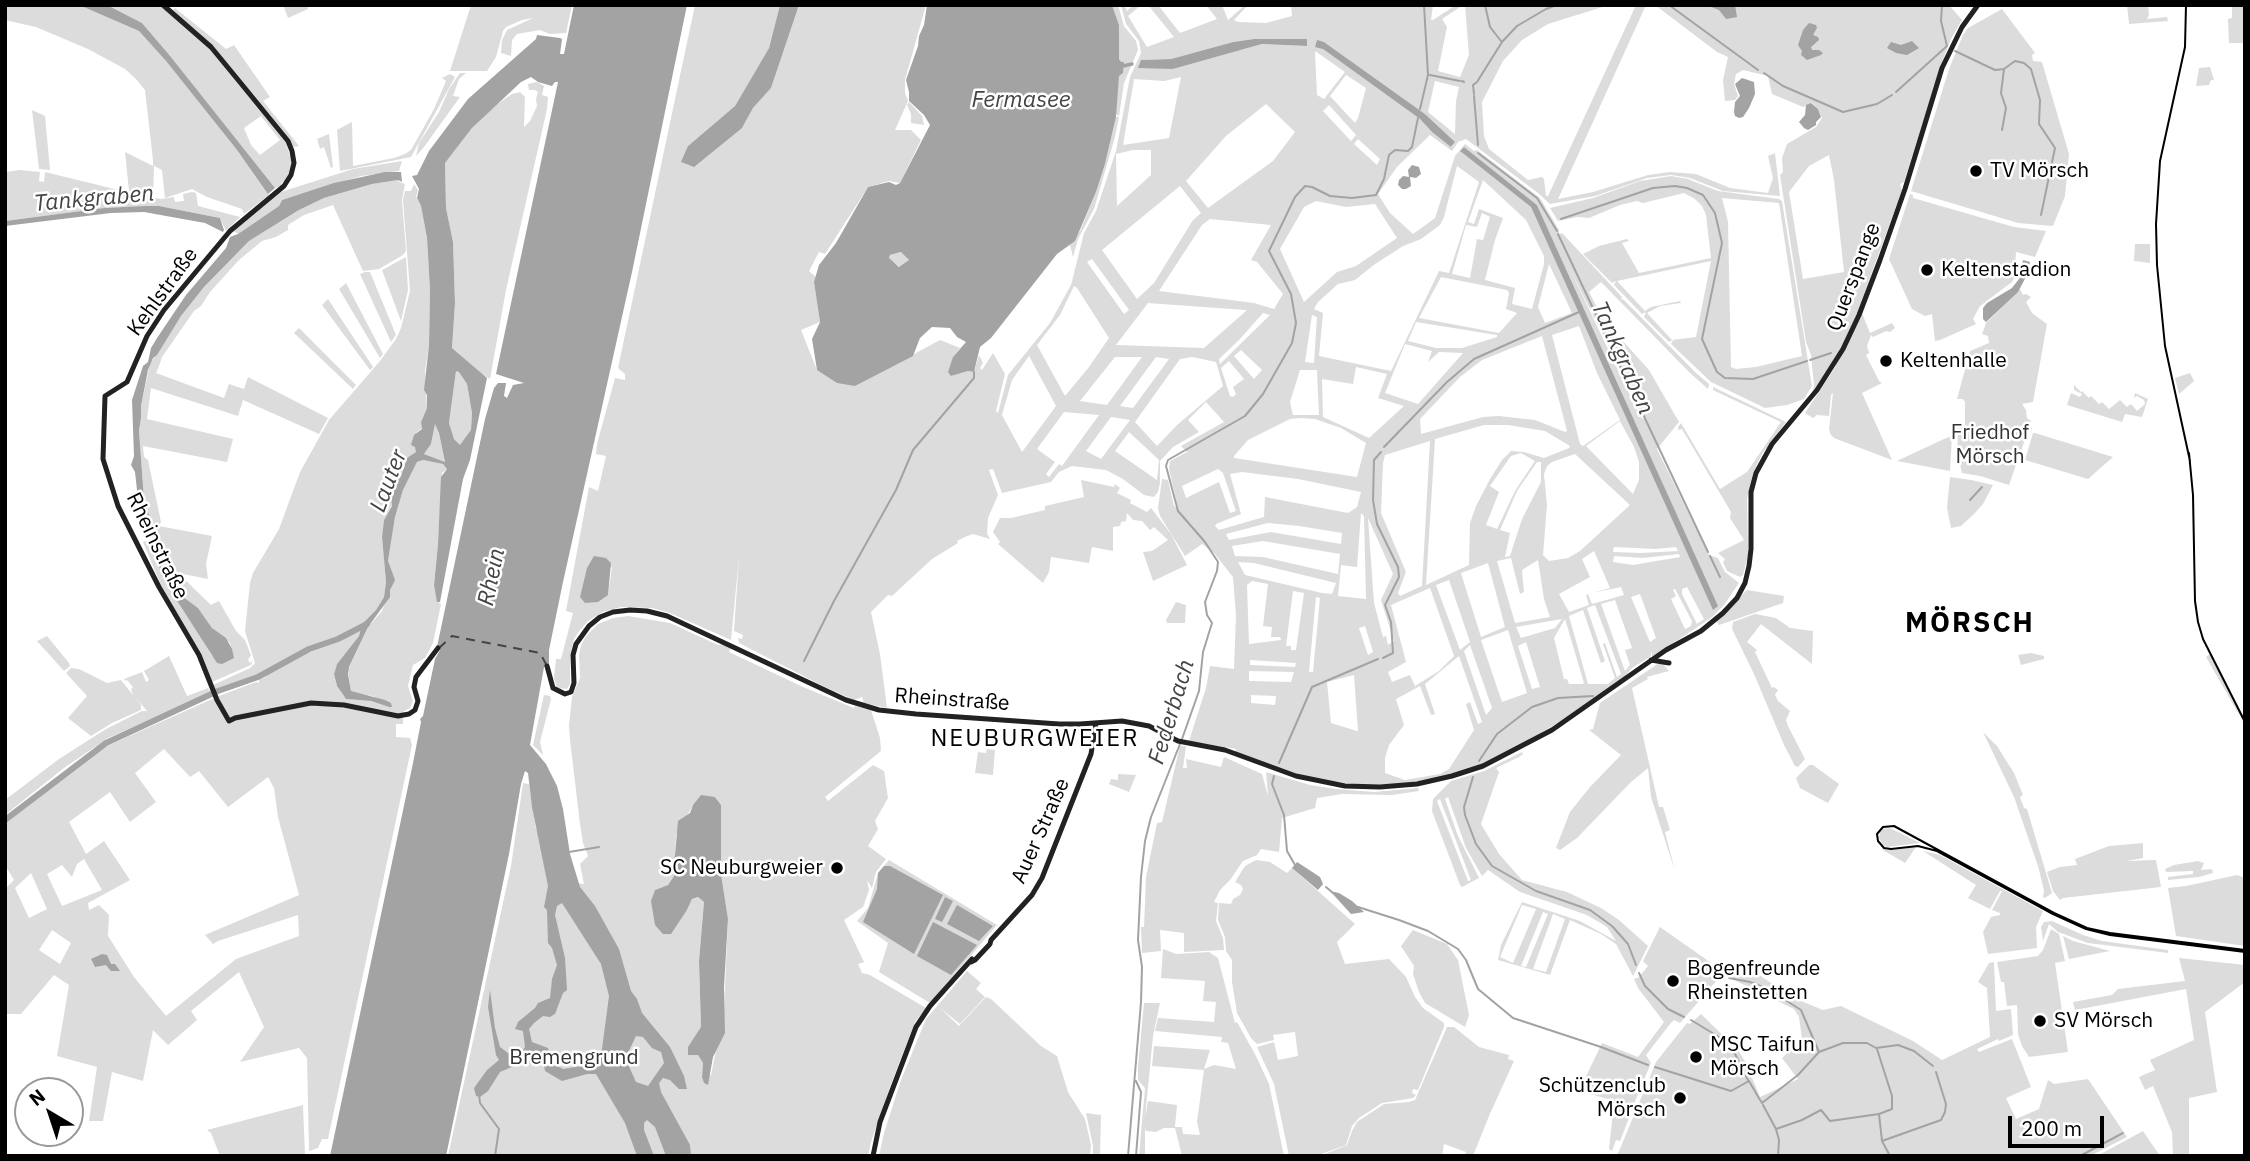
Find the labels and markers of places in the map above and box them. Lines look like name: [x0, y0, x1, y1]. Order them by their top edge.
place label: TV Mörsch: [1990, 158, 2089, 184]
marker: TV Mörsch: [1968, 163, 1984, 179]
place label: Keltenstadion: [1941, 257, 2071, 283]
marker: Keltenstadion: [1919, 262, 1935, 278]
place label: Keltenhalle: [1900, 348, 2007, 374]
marker: Keltenhalle: [1878, 353, 1894, 369]
place label: SC Neuburgweier: [660, 855, 823, 881]
marker: SC Neuburgweier: [829, 860, 845, 876]
place label: Bogenfreunde Rheinstetten: [1687, 956, 1820, 1006]
marker: Bogenfreunde Rheinstetten: [1665, 973, 1681, 989]
place label: SV Mörsch: [2054, 1008, 2153, 1034]
marker: SV Mörsch: [2032, 1013, 2048, 1029]
place label: MSC Taifun Mörsch: [1710, 1032, 1815, 1082]
marker: MSC Taifun Mörsch: [1688, 1049, 1704, 1065]
place label: Schützenclub Mörsch: [1539, 1073, 1666, 1123]
marker: Schützenclub Mörsch: [1672, 1090, 1688, 1106]

